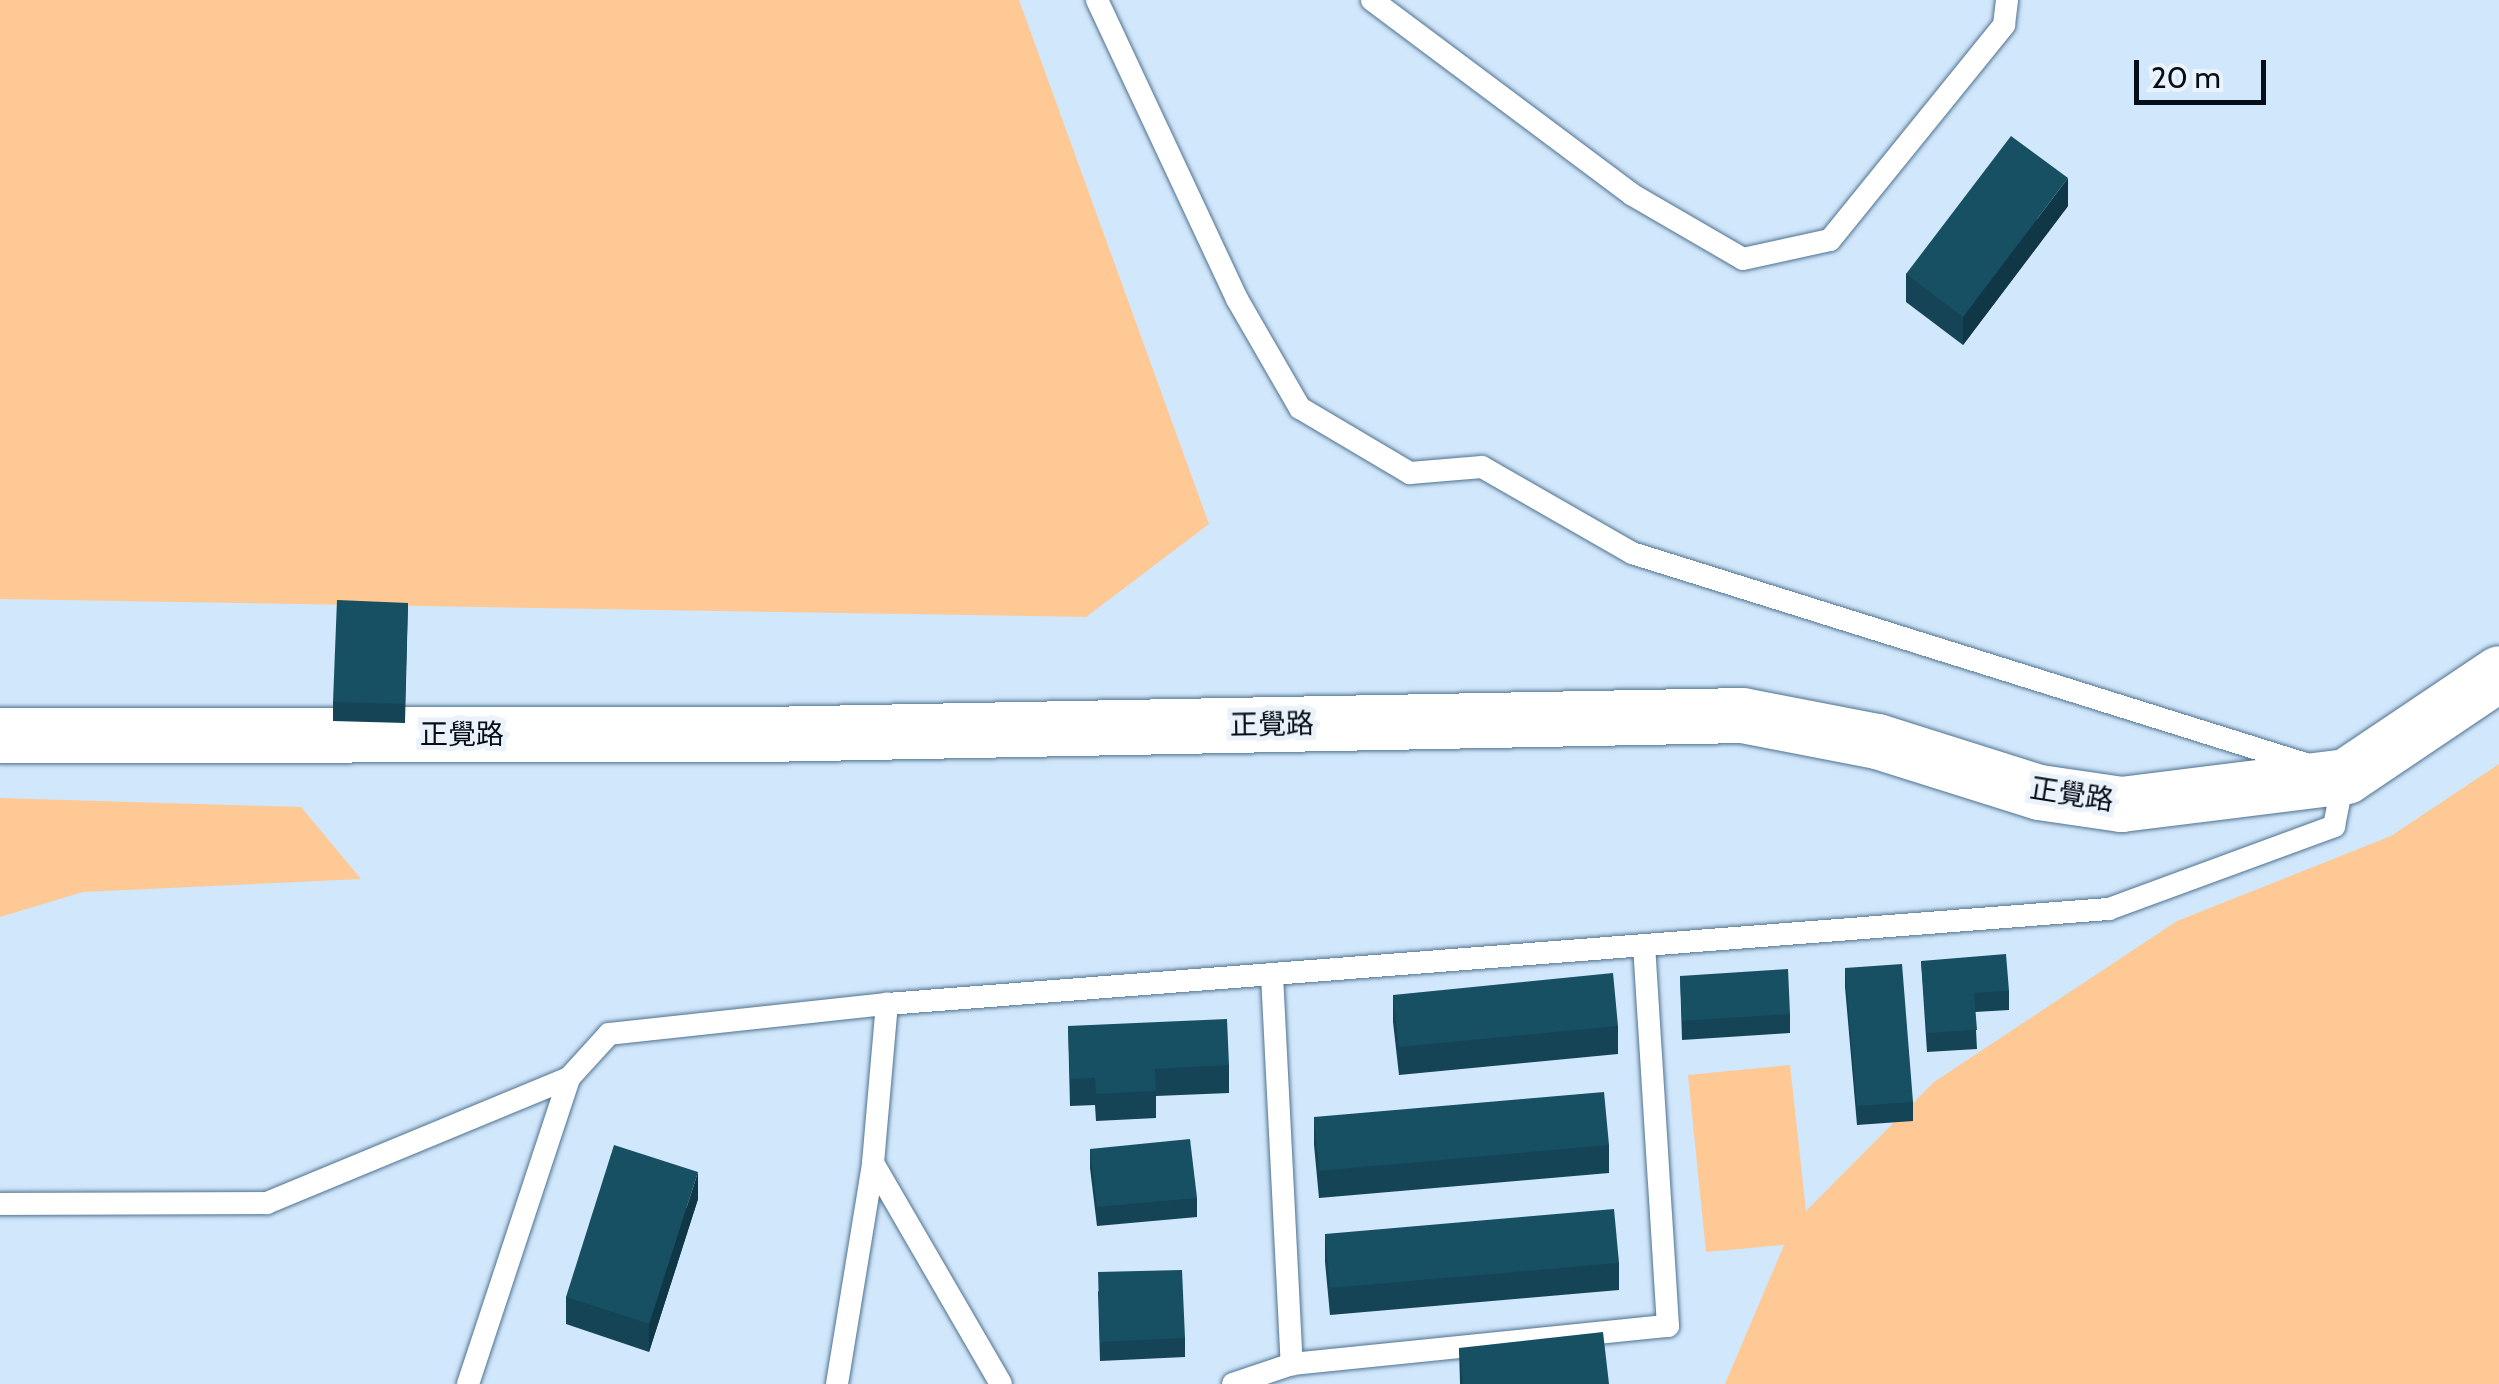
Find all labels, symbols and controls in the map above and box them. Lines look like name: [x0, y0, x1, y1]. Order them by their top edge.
scale bar: [2139, 40, 2272, 102]
text: 20 m: [2151, 59, 2221, 96]
street label: 正覺路: [1230, 706, 1314, 742]
street label: 正覺路: [420, 717, 504, 751]
street label: 正覺路: [2028, 771, 2116, 817]

